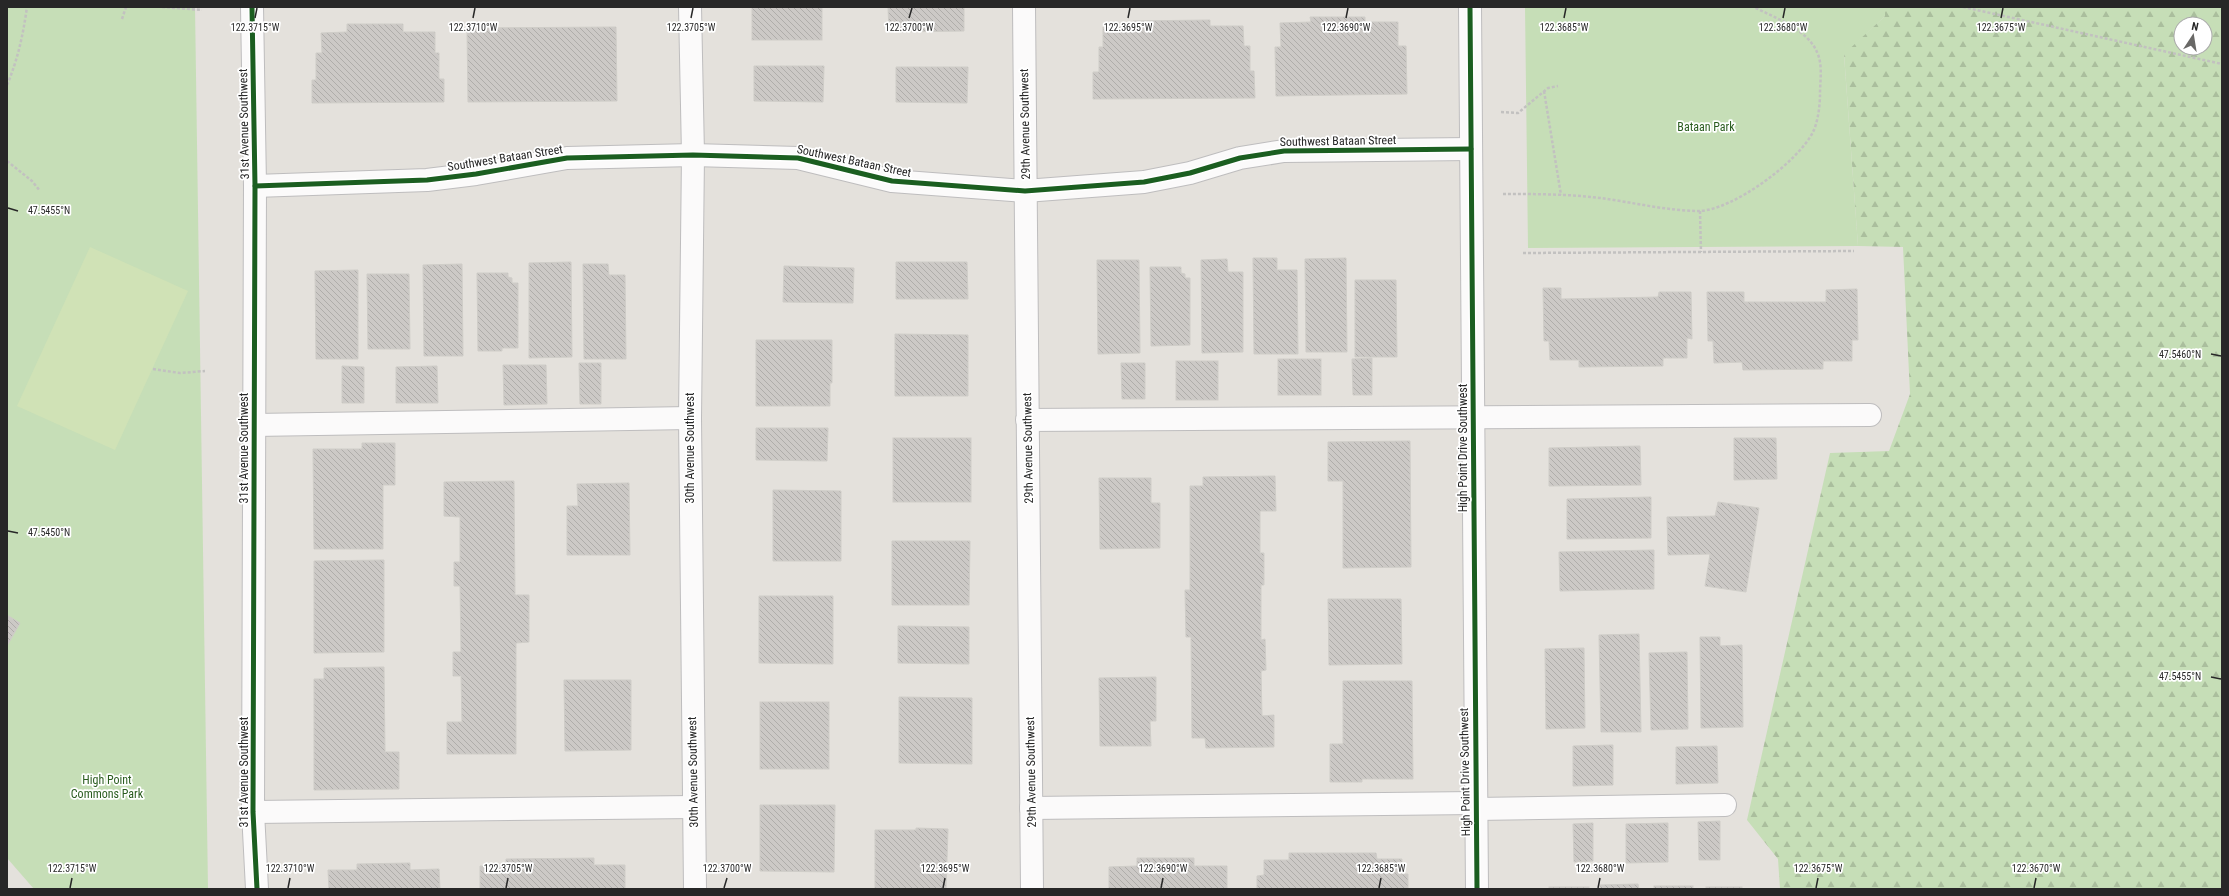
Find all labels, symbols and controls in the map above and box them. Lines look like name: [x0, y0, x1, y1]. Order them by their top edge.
north arrow: [2173, 16, 2213, 56]
text: N: [2190, 20, 2200, 34]
text: 122.3715°W: [231, 22, 280, 33]
text: 122.3710°W: [449, 22, 498, 33]
text: 122.3705°W: [667, 22, 716, 33]
text: 122.3700°W: [885, 22, 934, 33]
text: 122.3695°W: [1104, 22, 1153, 33]
text: 122.3690°W: [1322, 22, 1371, 33]
text: 122.3685°W: [1540, 22, 1589, 33]
text: 122.3680°W: [1759, 22, 1808, 33]
text: 122.3675°W: [1977, 22, 2026, 33]
street label: 31st Avenue Southwest: [236, 68, 252, 179]
street label: 29th Avenue Southwest: [1017, 68, 1033, 180]
park label: Bataan Park: [1677, 120, 1735, 134]
street label: Southwest Bataan Street: [1280, 133, 1397, 149]
street label: Southwest Bataan Street: [446, 142, 564, 174]
street label: Southwest Bataan Street: [796, 142, 913, 180]
text: 47.5455°N: [28, 205, 70, 216]
text: 47.5460°N: [2159, 349, 2201, 360]
street label: High Point Drive Southwest: [1456, 383, 1470, 512]
street label: 31st Avenue Southwest: [237, 392, 251, 503]
street label: 30th Avenue Southwest: [683, 392, 697, 504]
street label: 29th Avenue Southwest: [1020, 392, 1036, 504]
text: 47.5450°N: [28, 527, 70, 538]
text: 47.5455°N: [2159, 671, 2201, 682]
street label: High Point Drive Southwest: [1457, 707, 1473, 836]
street label: 31st Avenue Southwest: [237, 716, 251, 827]
street label: 30th Avenue Southwest: [685, 716, 701, 828]
street label: 29th Avenue Southwest: [1023, 716, 1039, 828]
park label: High Point Commons Park: [71, 773, 144, 801]
text: 122.3715°W: [48, 863, 97, 874]
text: 122.3710°W: [266, 863, 315, 874]
text: 122.3705°W: [484, 863, 533, 874]
text: 122.3700°W: [703, 863, 752, 874]
text: 122.3695°W: [921, 863, 970, 874]
text: 122.3690°W: [1139, 863, 1188, 874]
text: 122.3685°W: [1357, 863, 1406, 874]
text: 122.3680°W: [1576, 863, 1625, 874]
text: 122.3675°W: [1794, 863, 1843, 874]
text: 122.3670°W: [2012, 863, 2061, 874]

